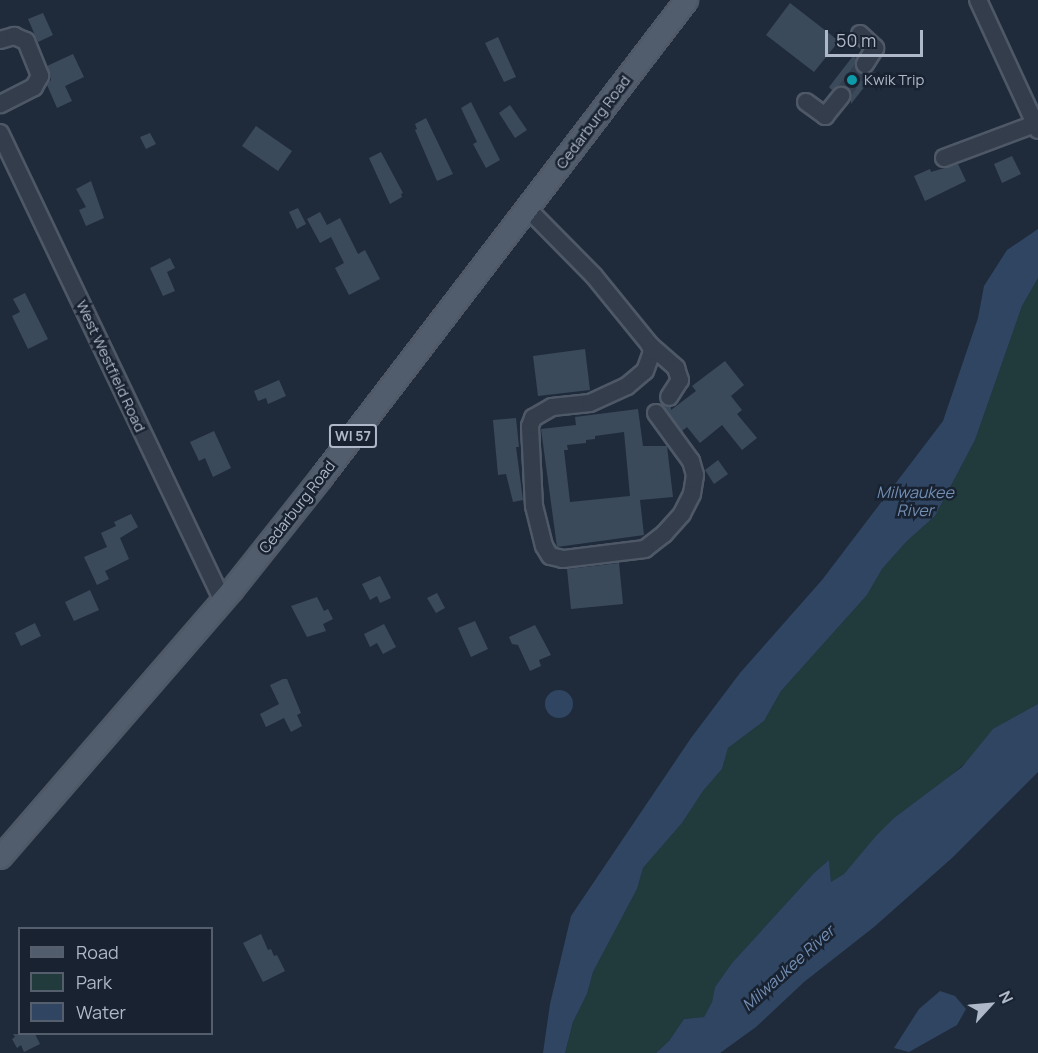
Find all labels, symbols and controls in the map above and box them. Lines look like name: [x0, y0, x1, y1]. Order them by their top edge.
scale bar: [828, 18, 926, 56]
text: 50 m: [836, 28, 876, 52]
place label: Kwik Trip: [864, 71, 924, 89]
street label: Cedarburg Road: [552, 72, 634, 172]
marker: Kwik Trip: [845, 73, 859, 87]
street label: West Westfield Road: [73, 297, 149, 435]
road number: WI 57: [328, 425, 378, 447]
street label: Cedarburg Road: [255, 457, 339, 557]
water label: Milwaukee River: [876, 482, 954, 520]
water label: Milwaukee River: [738, 922, 838, 1014]
legend: [18, 927, 213, 1035]
text: Road: [76, 940, 119, 964]
text: Park: [76, 970, 112, 994]
north arrow: [960, 975, 1020, 1035]
text: N: [994, 987, 1019, 1007]
text: Water: [76, 1000, 126, 1024]

